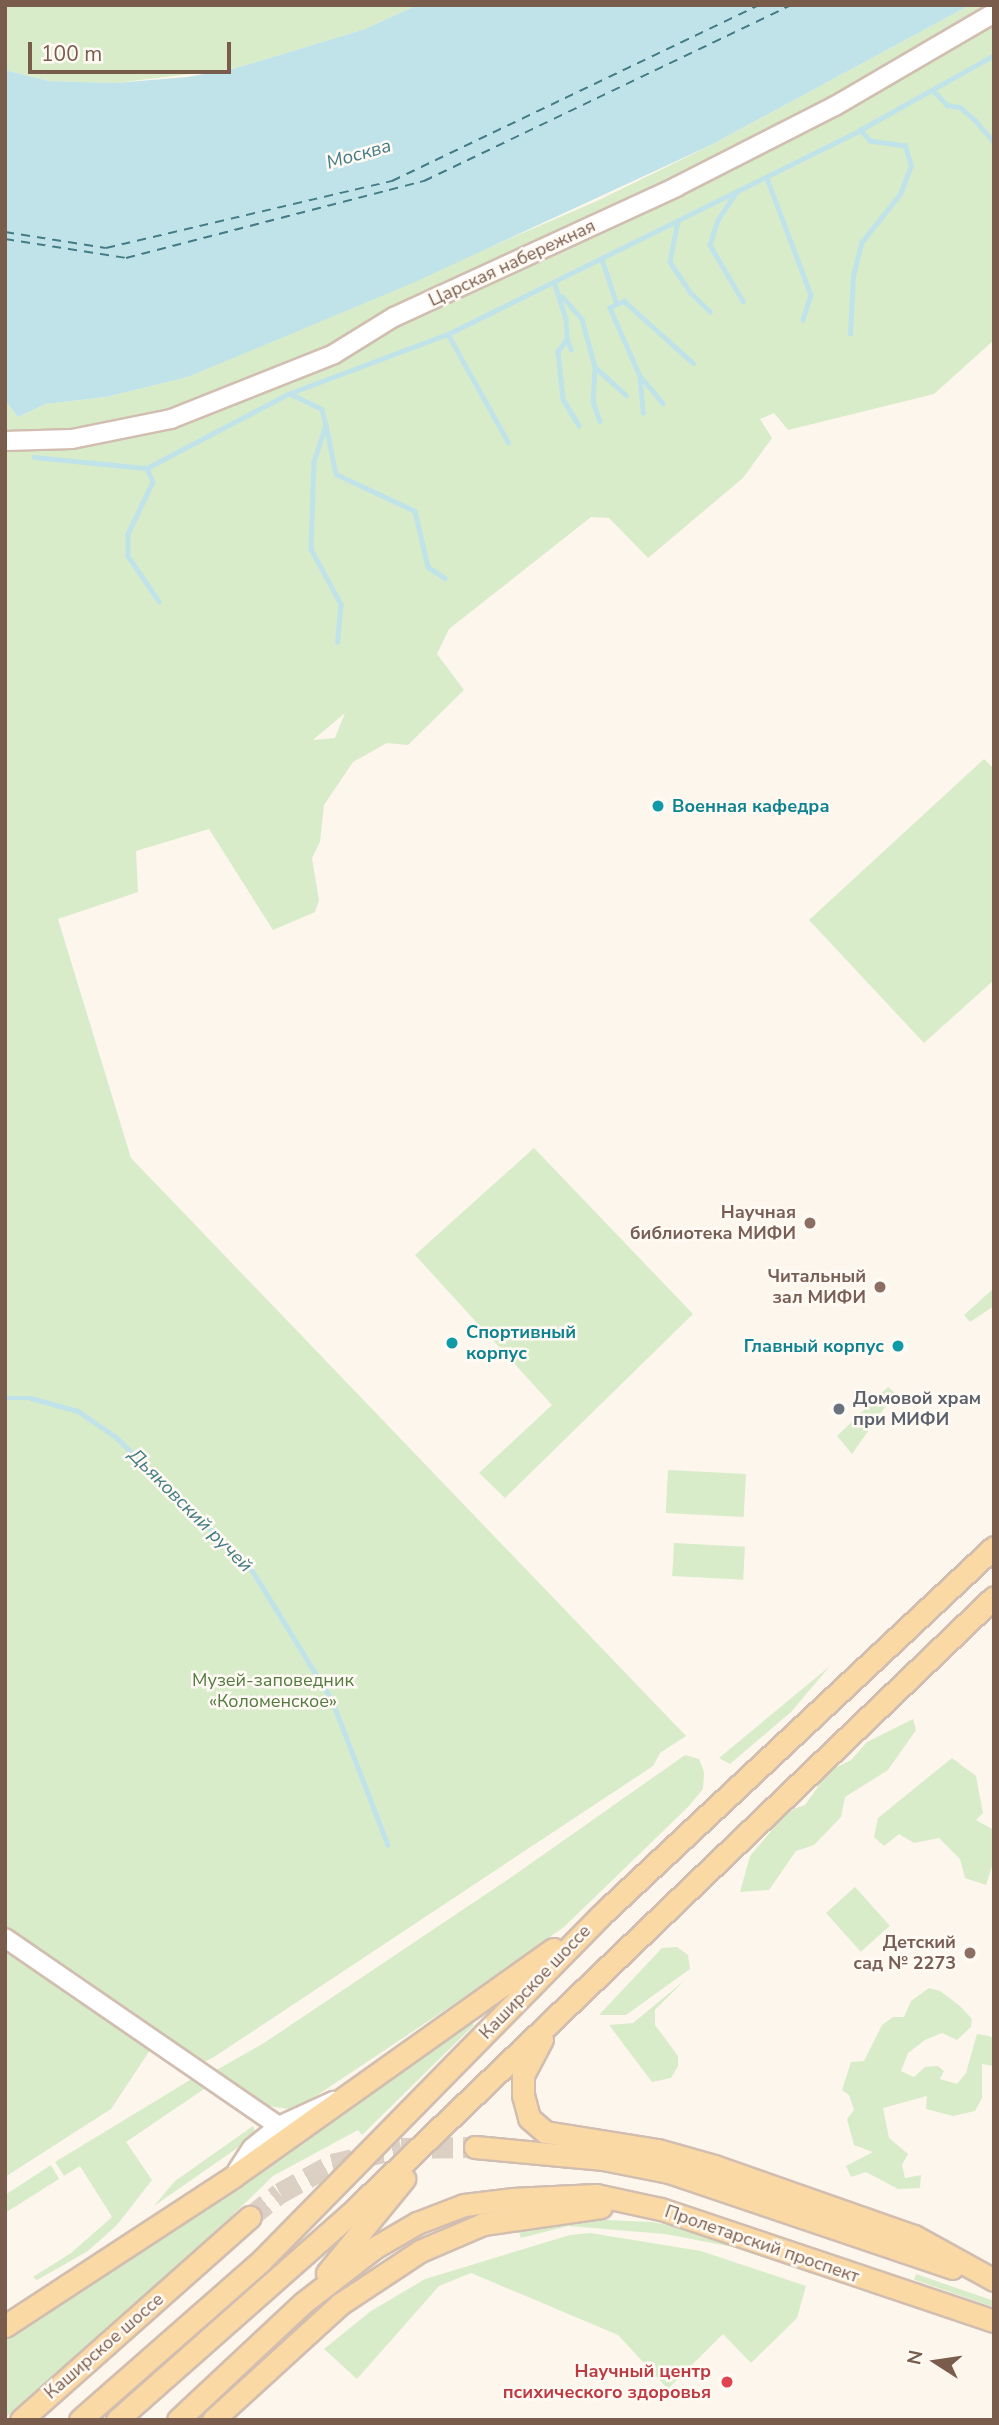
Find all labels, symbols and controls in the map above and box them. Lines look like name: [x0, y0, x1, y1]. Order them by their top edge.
scale bar: [32, 28, 234, 72]
text: 100 m: [41, 40, 102, 68]
water label: Москва: [324, 135, 394, 175]
street label: Царская набережная: [425, 215, 599, 311]
place label: Военная кафедра: [672, 795, 829, 817]
marker: Военная кафедра: [650, 798, 666, 814]
place label: Научная библиотека МИФИ: [630, 1202, 796, 1244]
marker: Научная библиотека МИФИ: [802, 1215, 818, 1231]
place label: Читальный зал МИФИ: [767, 1266, 866, 1308]
marker: Читальный зал МИФИ: [872, 1279, 888, 1295]
place label: Спортивный корпус: [466, 1322, 576, 1364]
marker: Спортивный корпус: [444, 1335, 460, 1351]
place label: Главный корпус: [744, 1335, 884, 1357]
marker: Главный корпус: [890, 1338, 906, 1354]
place label: Домовой храм при МИФИ: [853, 1388, 981, 1430]
marker: Домовой храм при МИФИ: [831, 1401, 847, 1417]
water label: Дьяковский ручей: [123, 1444, 257, 1578]
park label: Музей-заповедник «Коломенское»: [192, 1670, 354, 1712]
street label: Каширское шоссе: [475, 1920, 595, 2044]
place label: Детский сад № 2273: [853, 1932, 956, 1974]
marker: Детский сад № 2273: [962, 1945, 978, 1961]
street label: Пролетарский проспект: [662, 2201, 862, 2287]
street label: Каширское шоссе: [40, 2288, 168, 2404]
north arrow: [901, 2327, 971, 2397]
text: N: [901, 2348, 930, 2367]
place label: Научный центр психического здоровья: [503, 2361, 711, 2404]
marker: Научный центр психического здоровья: [717, 2372, 737, 2392]

